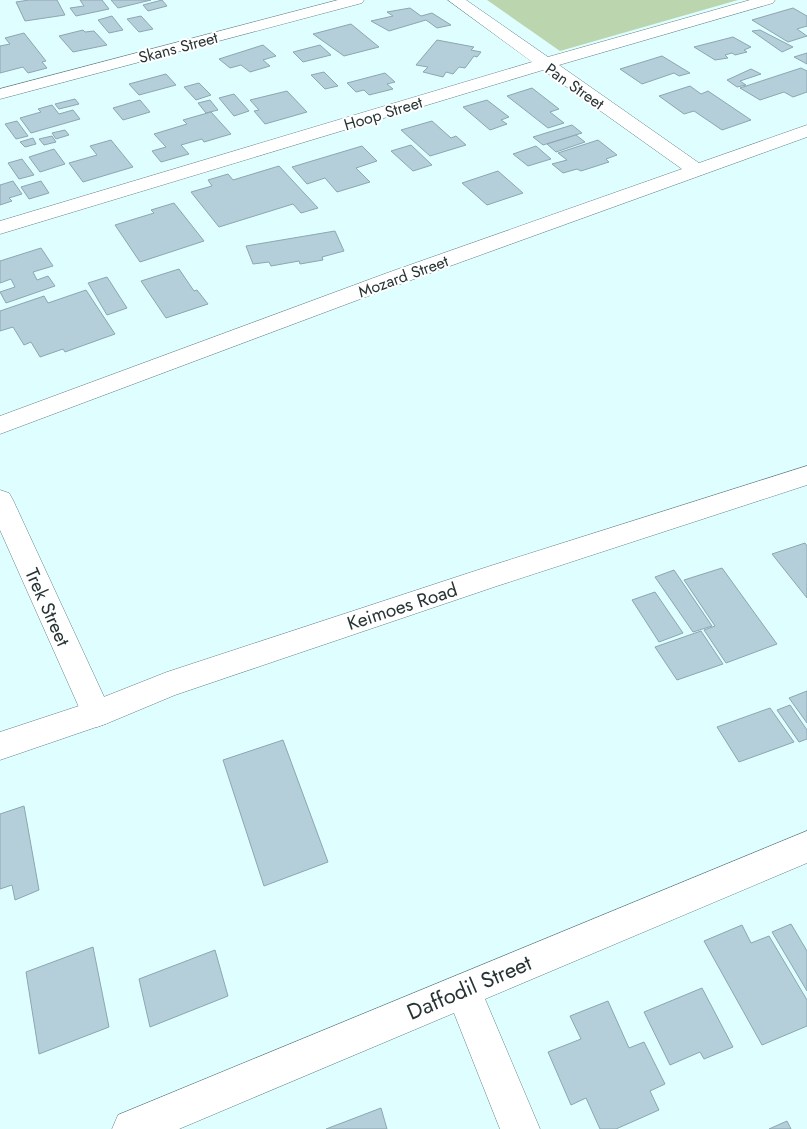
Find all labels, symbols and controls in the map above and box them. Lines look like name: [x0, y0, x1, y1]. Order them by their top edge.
street label: Skans Street: [136, 26, 221, 69]
street label: Pan Street: [541, 58, 609, 115]
street label: Hoop Street: [341, 91, 425, 136]
street label: Mozard Street: [355, 250, 451, 303]
street label: Trek Street: [18, 564, 77, 651]
street label: Keimoes Road: [344, 576, 461, 637]
street label: Daffodil Street: [402, 946, 537, 1028]

